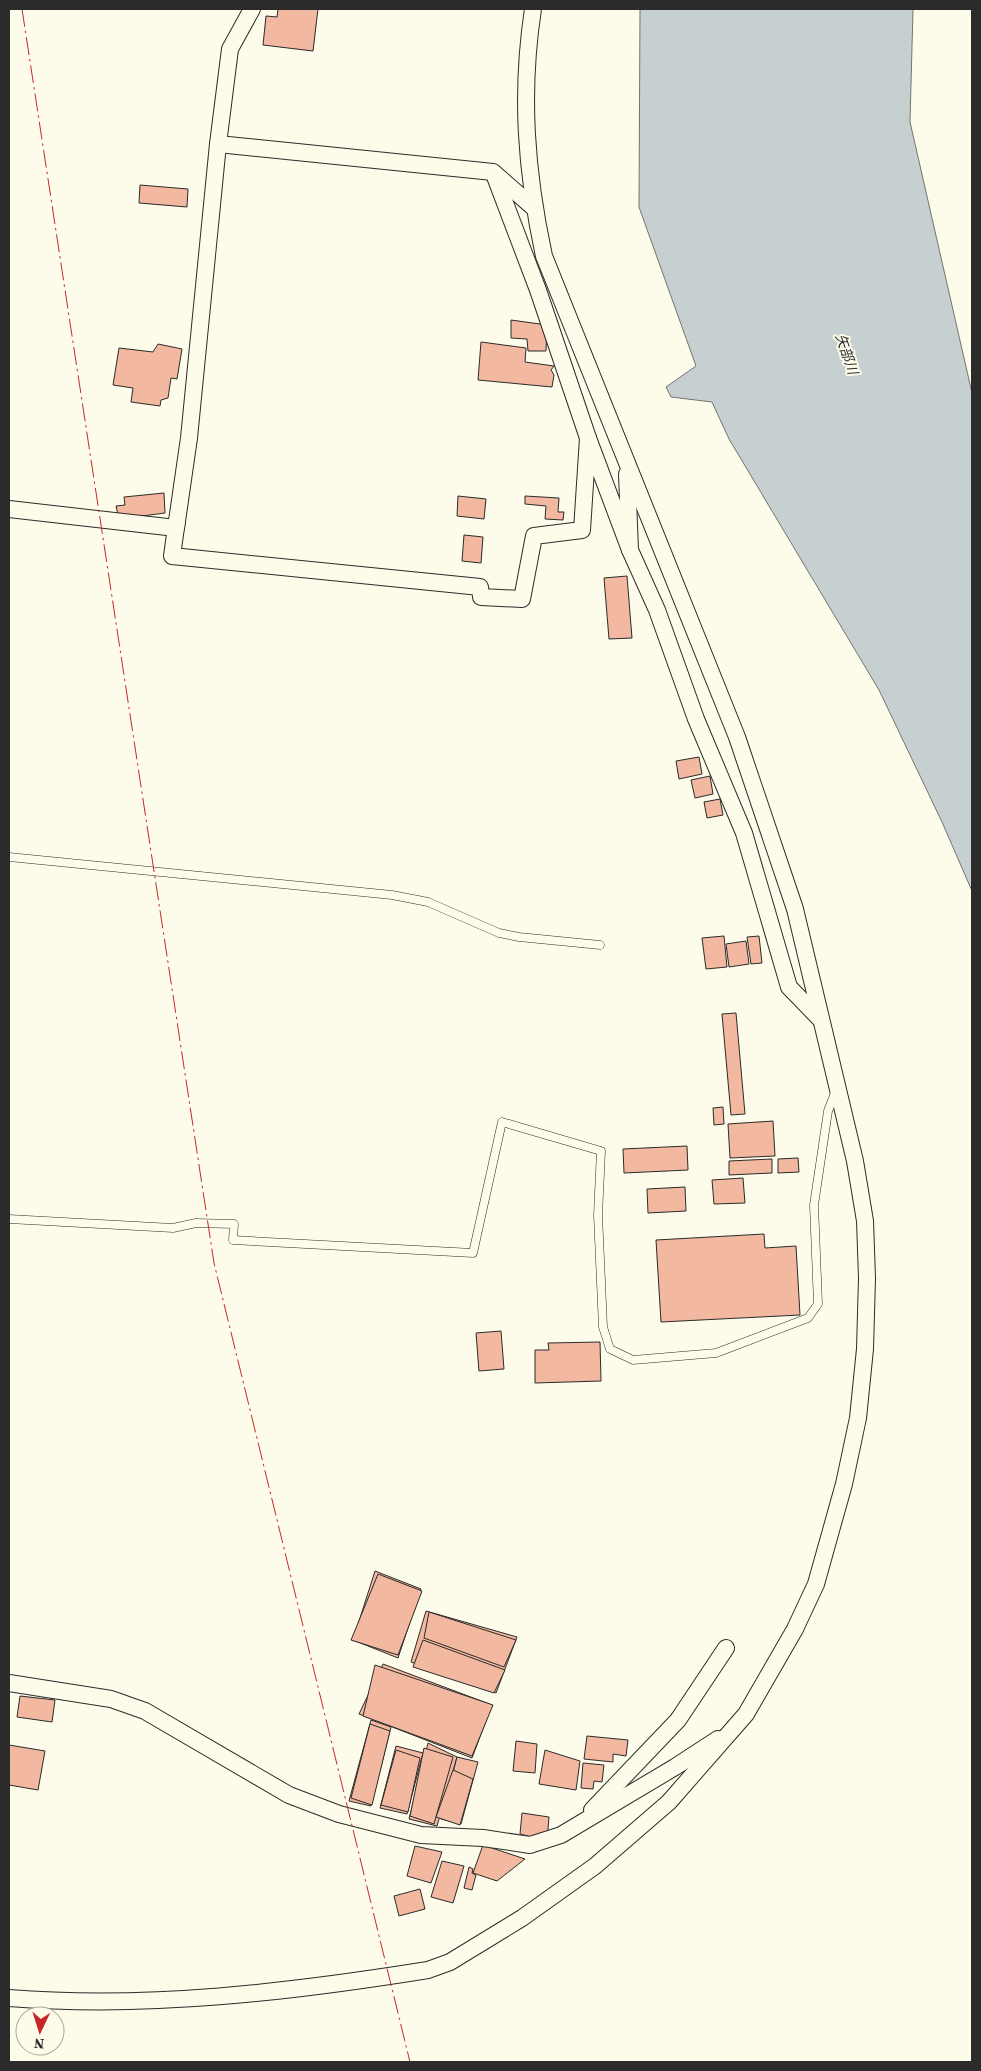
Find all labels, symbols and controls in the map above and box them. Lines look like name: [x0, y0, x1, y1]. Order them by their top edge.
water label: 矢部川: [831, 331, 864, 379]
north arrow: [15, 2006, 65, 2056]
text: N: [33, 2034, 45, 2054]

